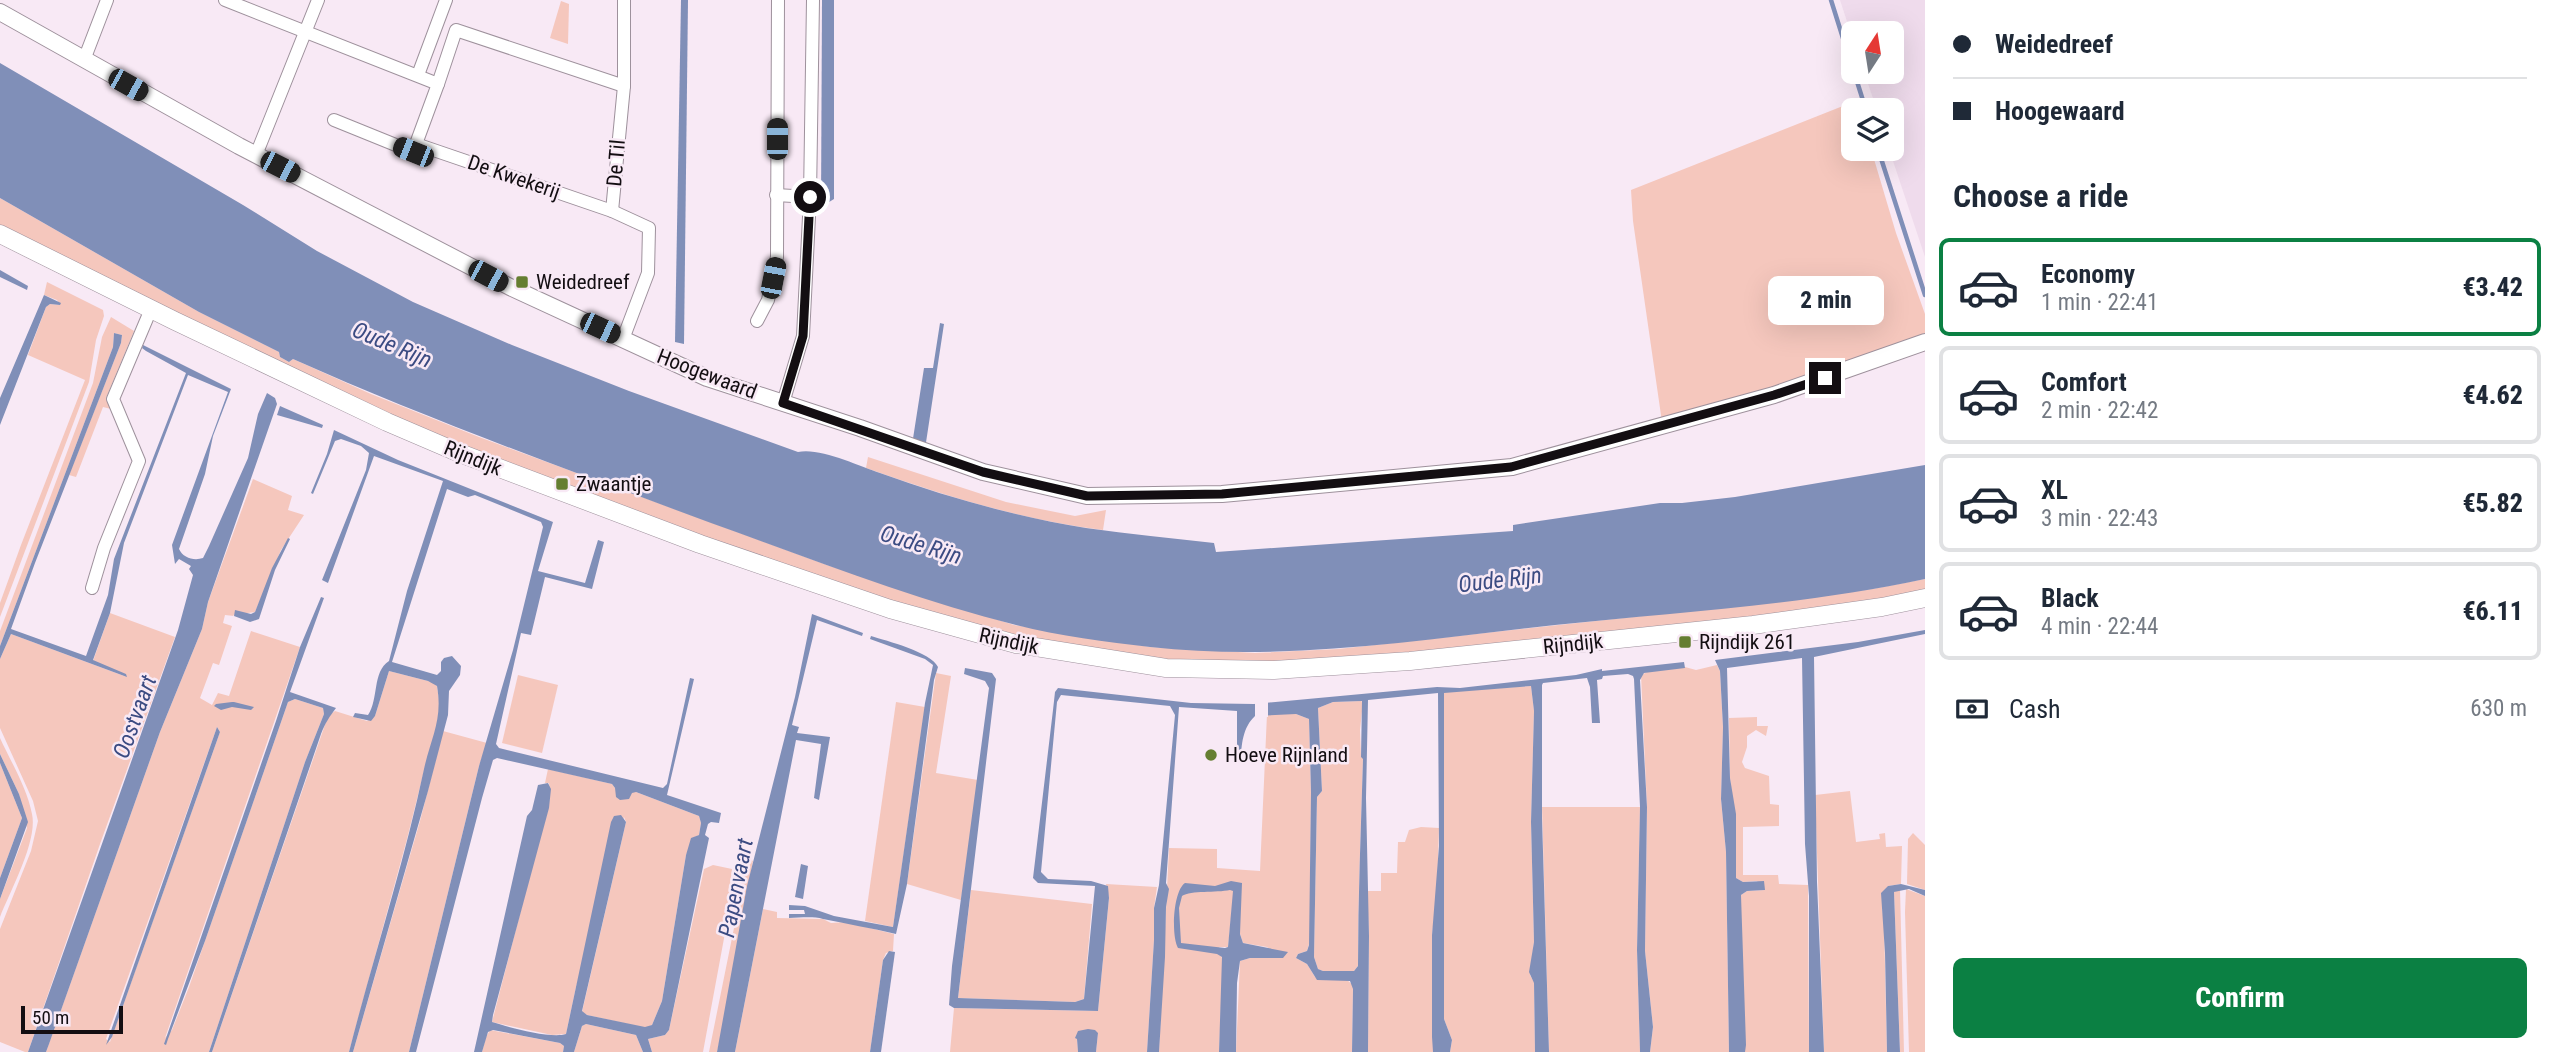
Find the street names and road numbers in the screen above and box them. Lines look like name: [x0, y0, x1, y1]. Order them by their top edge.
street label: De Til: [602, 139, 630, 187]
street label: De Kwekerij: [465, 150, 563, 204]
street label: Hoogewaard: [654, 344, 760, 404]
street label: Rijndijk: [441, 436, 506, 481]
street label: Rijndijk: [977, 623, 1041, 659]
street label: Rijndijk: [1542, 629, 1605, 659]

